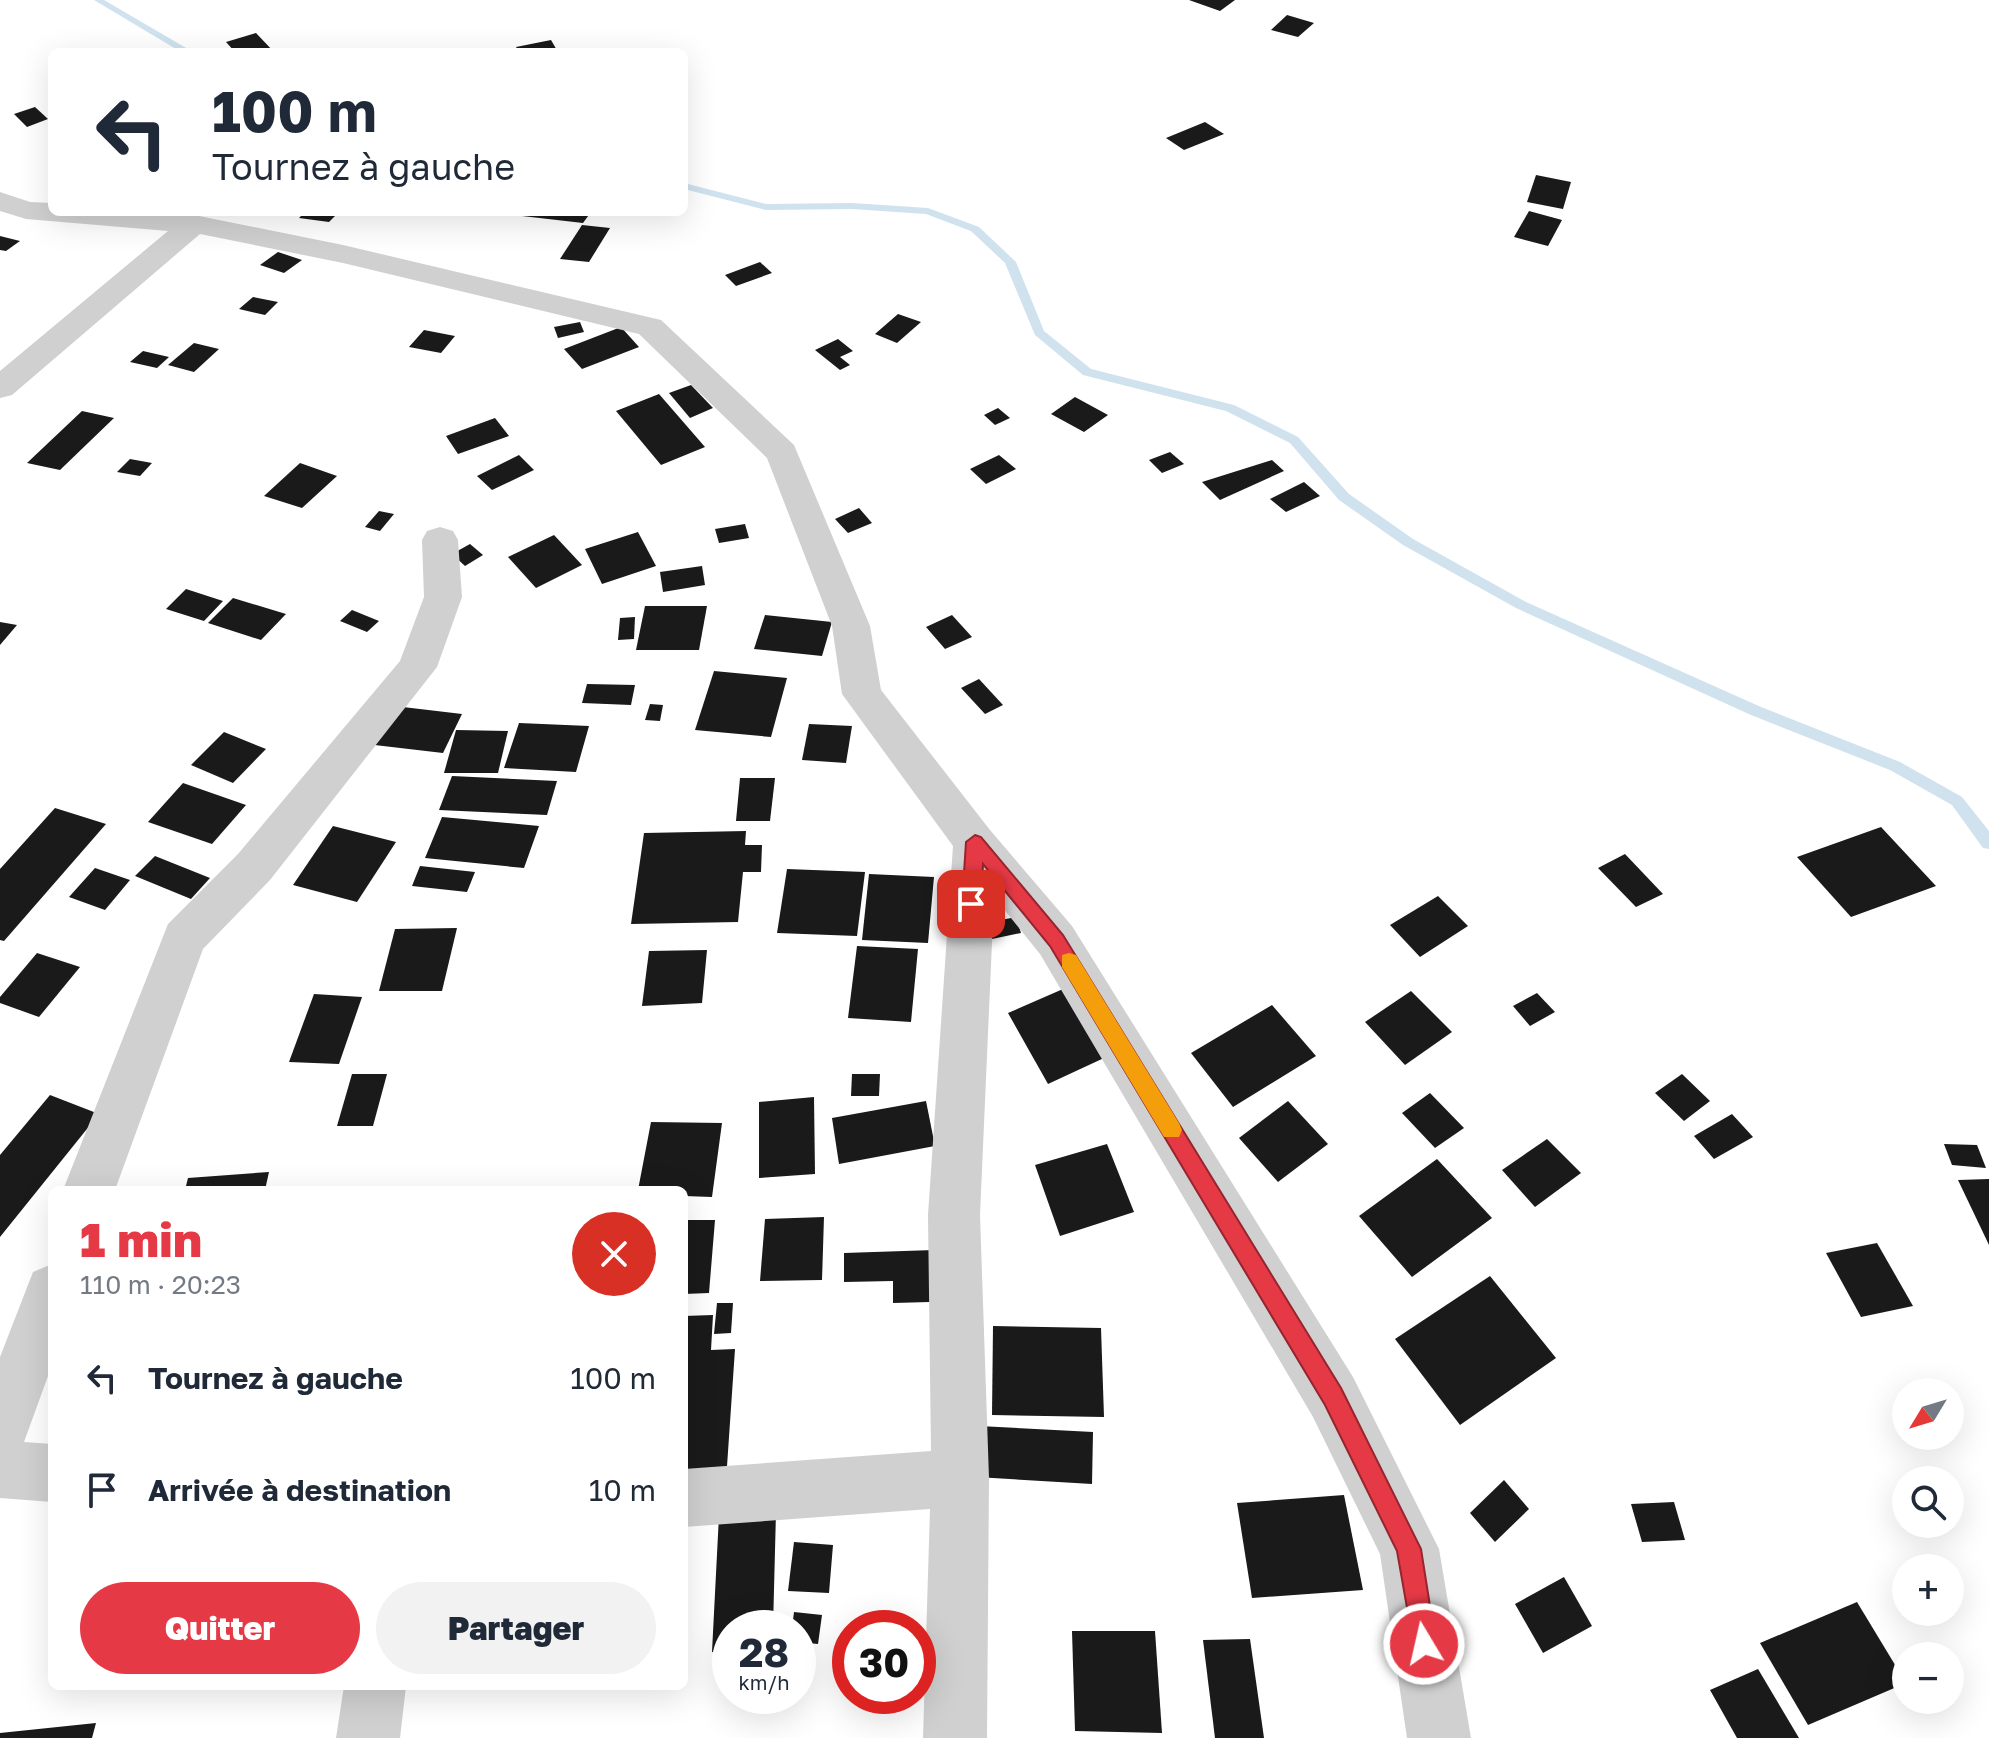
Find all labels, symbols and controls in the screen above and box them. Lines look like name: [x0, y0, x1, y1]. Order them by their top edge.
text: 100 m: [212, 77, 377, 144]
icon: left: [80, 80, 184, 184]
text: Tournez à gauche: [212, 145, 515, 188]
pin: [937, 870, 1005, 938]
icon: arrive: [949, 882, 993, 926]
text: 1 min: [80, 1210, 202, 1268]
button: close: [572, 1212, 656, 1296]
text: 110 m · 20:23: [80, 1269, 241, 1300]
icon: left: [80, 1356, 124, 1400]
text: Tournez à gauche: [148, 1360, 403, 1396]
text: 100 m: [570, 1360, 656, 1396]
north arrow: [1892, 1378, 1964, 1450]
map controls: [1892, 1378, 1964, 1714]
button: search: [1892, 1466, 1964, 1538]
icon: arrive: [80, 1468, 124, 1512]
text: Arrivée à destination: [148, 1472, 451, 1508]
text: 10 m: [589, 1472, 656, 1508]
button: +: [1892, 1554, 1964, 1626]
button: Quitter: [80, 1582, 360, 1674]
button: Partager: [376, 1582, 656, 1674]
position arrow: [1382, 1602, 1466, 1686]
speed limit sign: 30: [832, 1610, 936, 1714]
text: 28: [739, 1628, 789, 1676]
button: −: [1892, 1642, 1964, 1714]
text: km/h: [739, 1670, 789, 1694]

